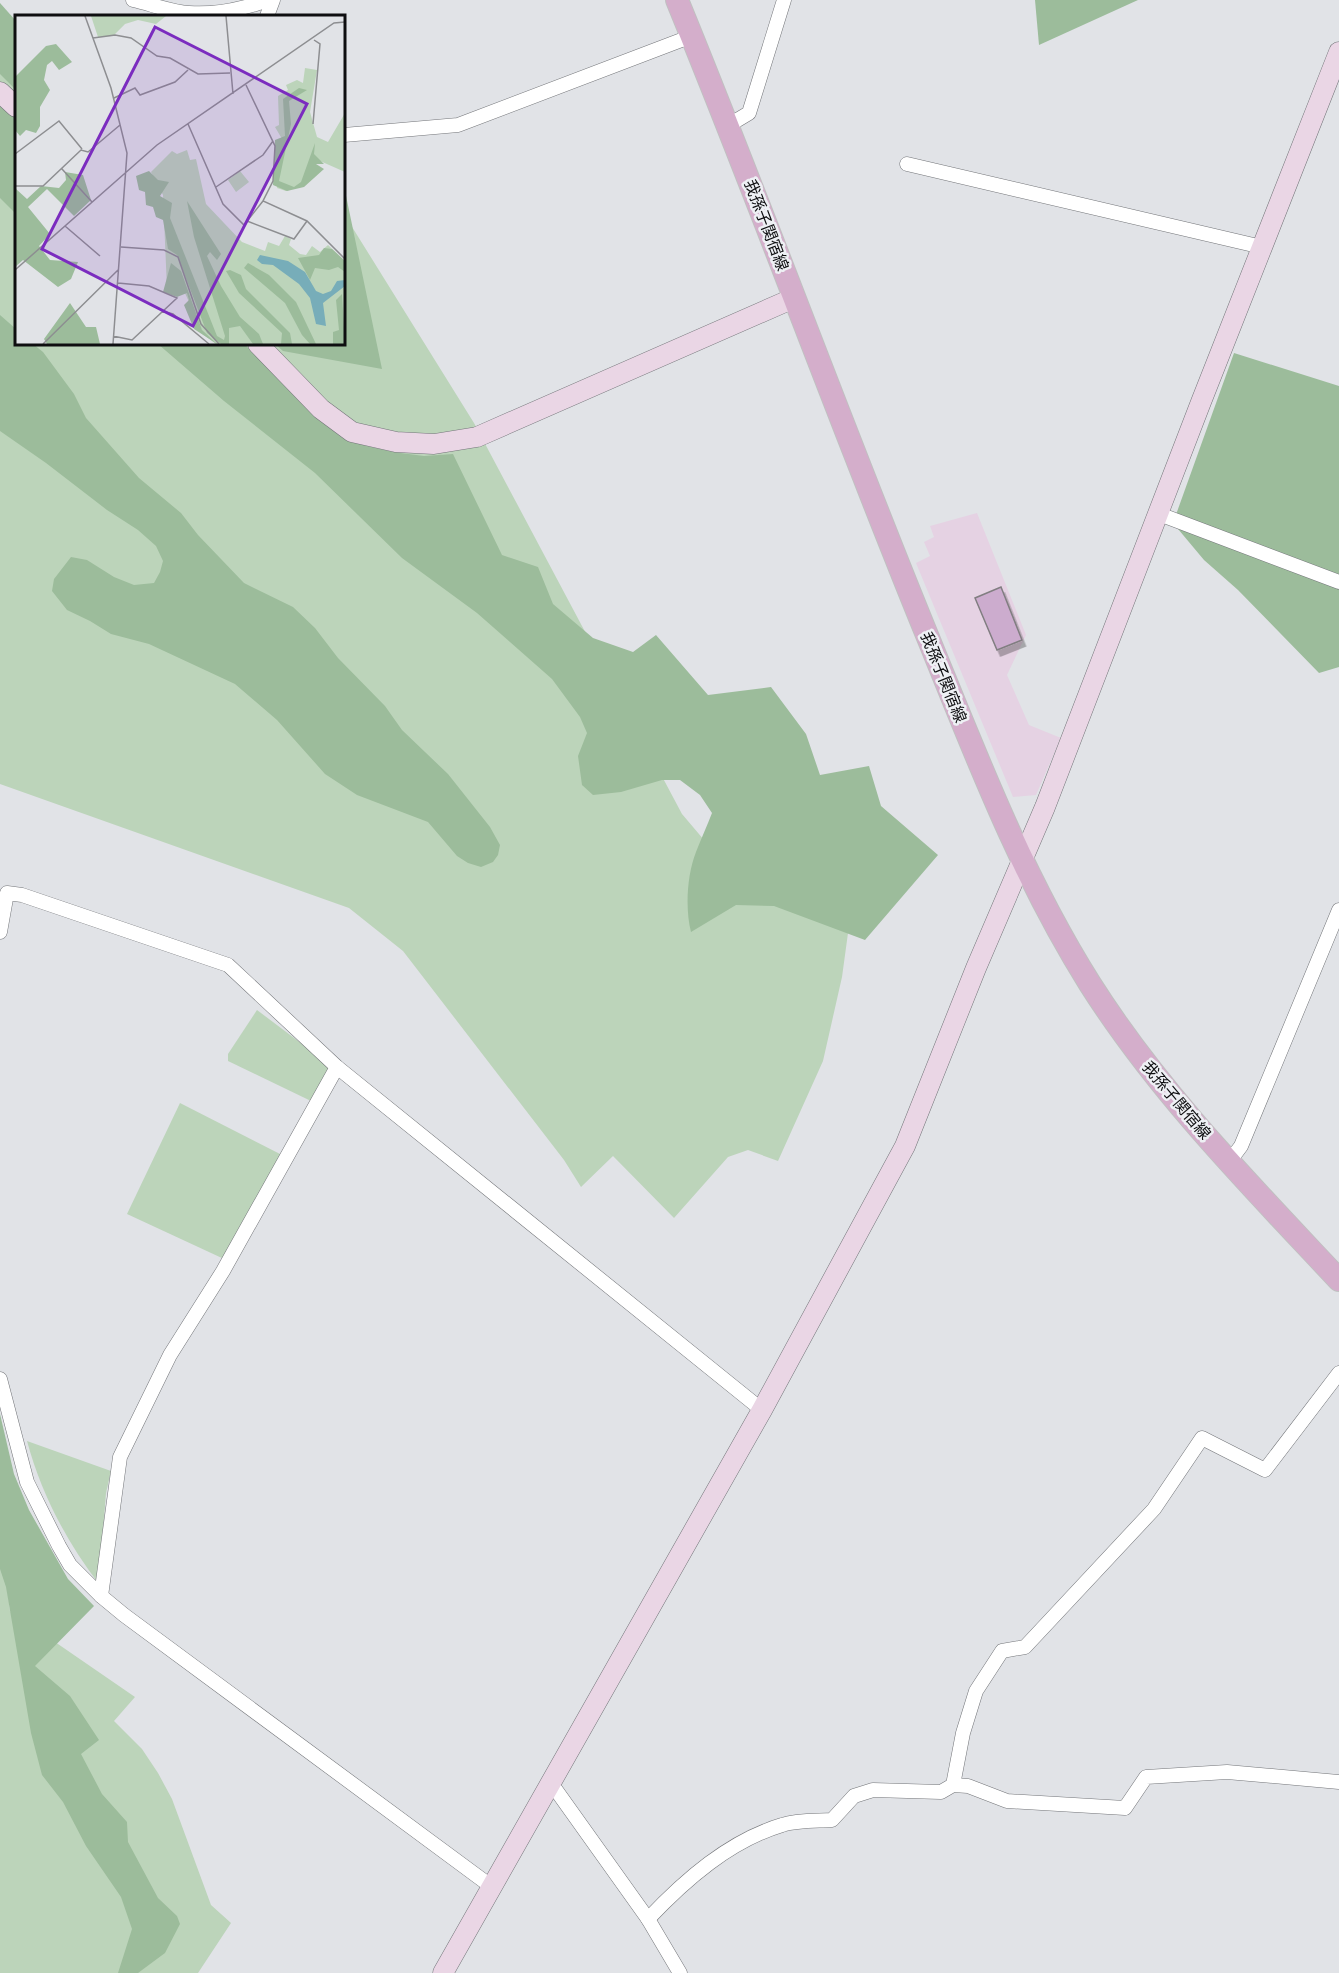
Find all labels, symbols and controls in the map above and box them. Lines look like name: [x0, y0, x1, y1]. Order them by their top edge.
inset map: [15, 15, 345, 345]
street label: 我孫子関宿線: [741, 177, 792, 273]
street label: 我孫子関宿線: [918, 629, 969, 725]
street label: 我孫子関宿線: [1139, 1058, 1214, 1143]

